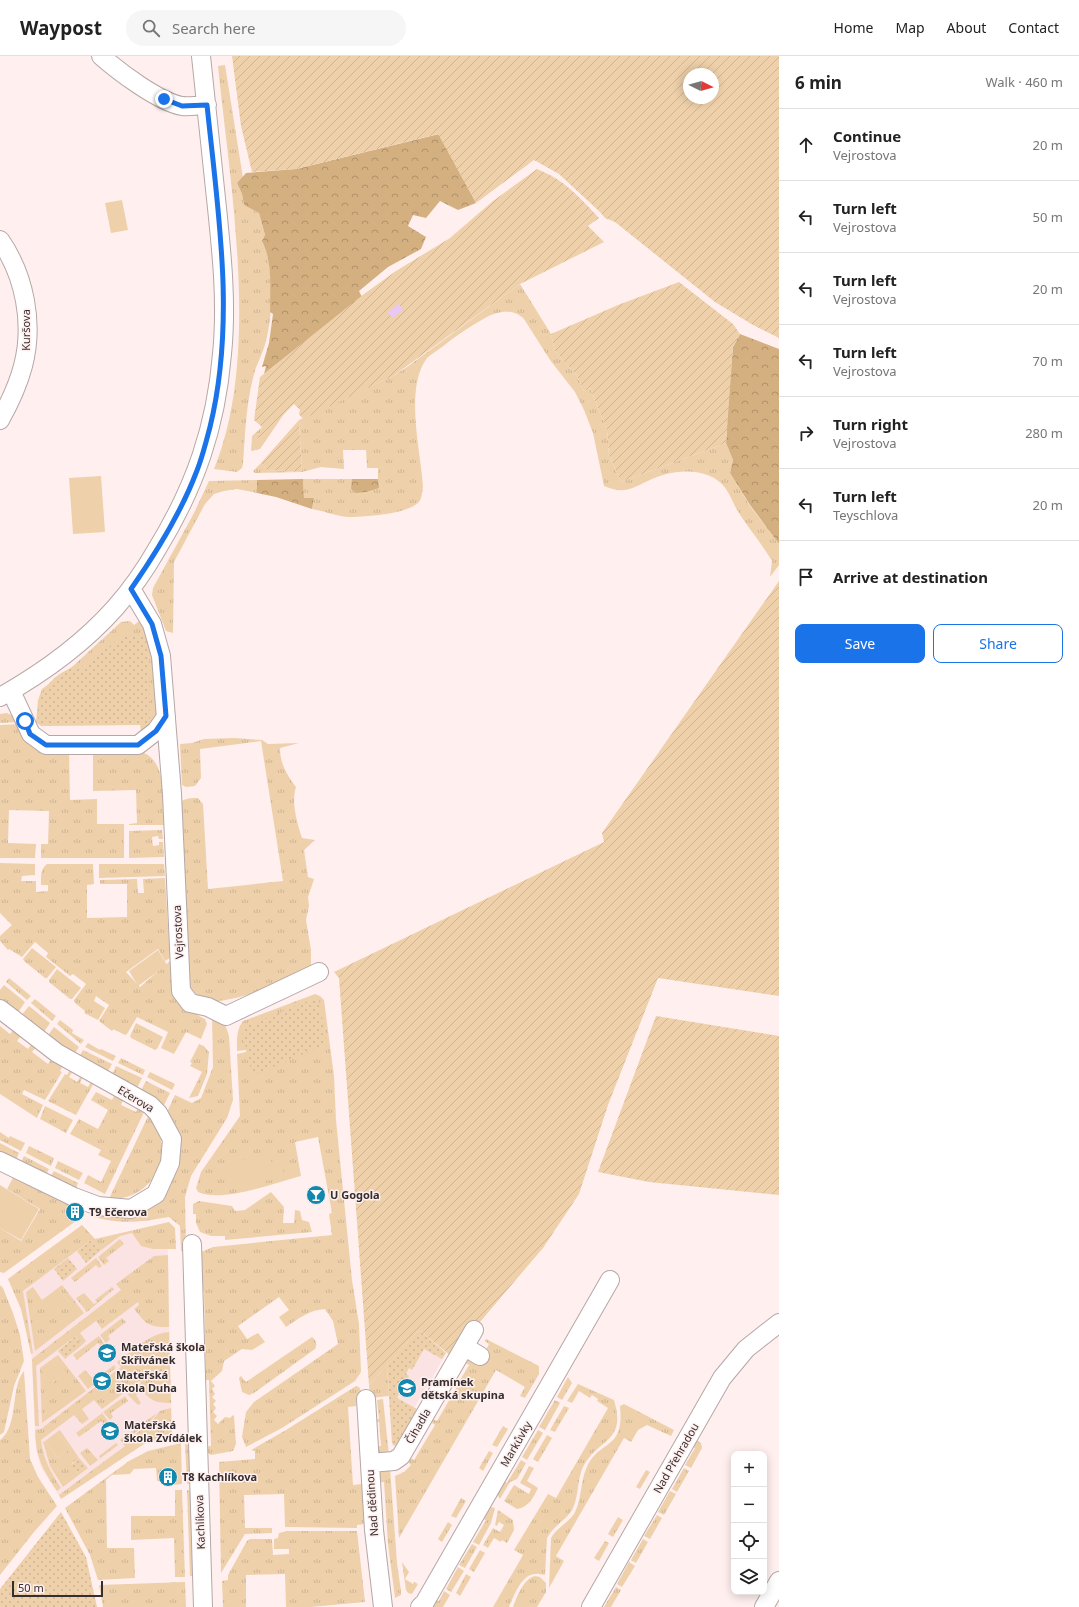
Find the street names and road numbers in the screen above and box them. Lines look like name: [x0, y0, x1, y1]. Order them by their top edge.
street label: Kuršova: [18, 309, 33, 351]
street label: Vejrostova: [169, 905, 186, 959]
street label: Ečerova: [115, 1082, 157, 1115]
street label: Čihadla: [401, 1405, 434, 1446]
street label: Markůvky: [496, 1418, 535, 1469]
street label: Nad Přehradou: [649, 1420, 702, 1496]
street label: Nad dědinou: [362, 1469, 381, 1537]
street label: Kachlíkova: [191, 1494, 208, 1550]

